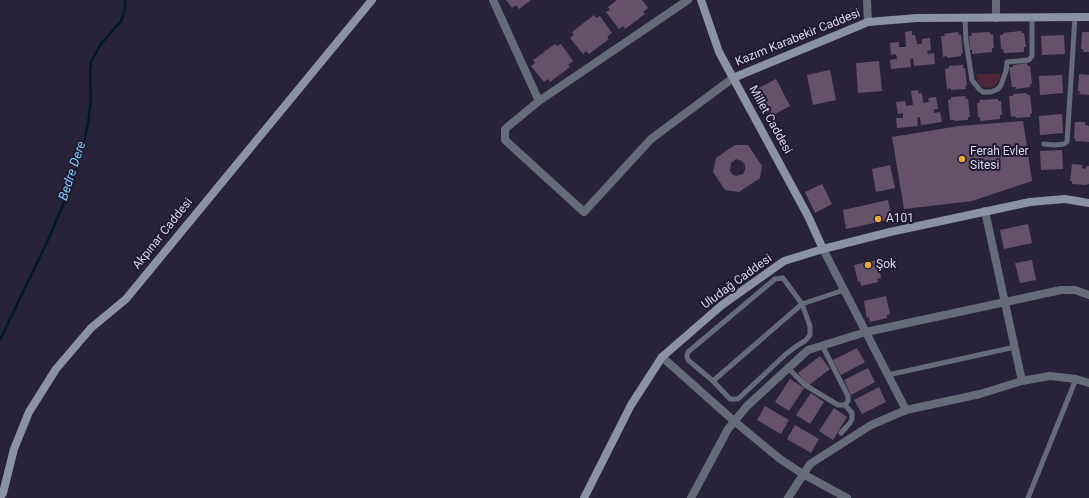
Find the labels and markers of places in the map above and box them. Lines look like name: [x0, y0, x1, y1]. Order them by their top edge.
place label: Ferah Evler Sitesi: [970, 145, 1029, 173]
marker: Ferah Evler Sitesi: [957, 154, 967, 164]
place label: A101: [886, 212, 914, 226]
marker: A101: [873, 214, 883, 224]
place label: Şok: [876, 258, 896, 272]
marker: Şok: [863, 260, 873, 270]

